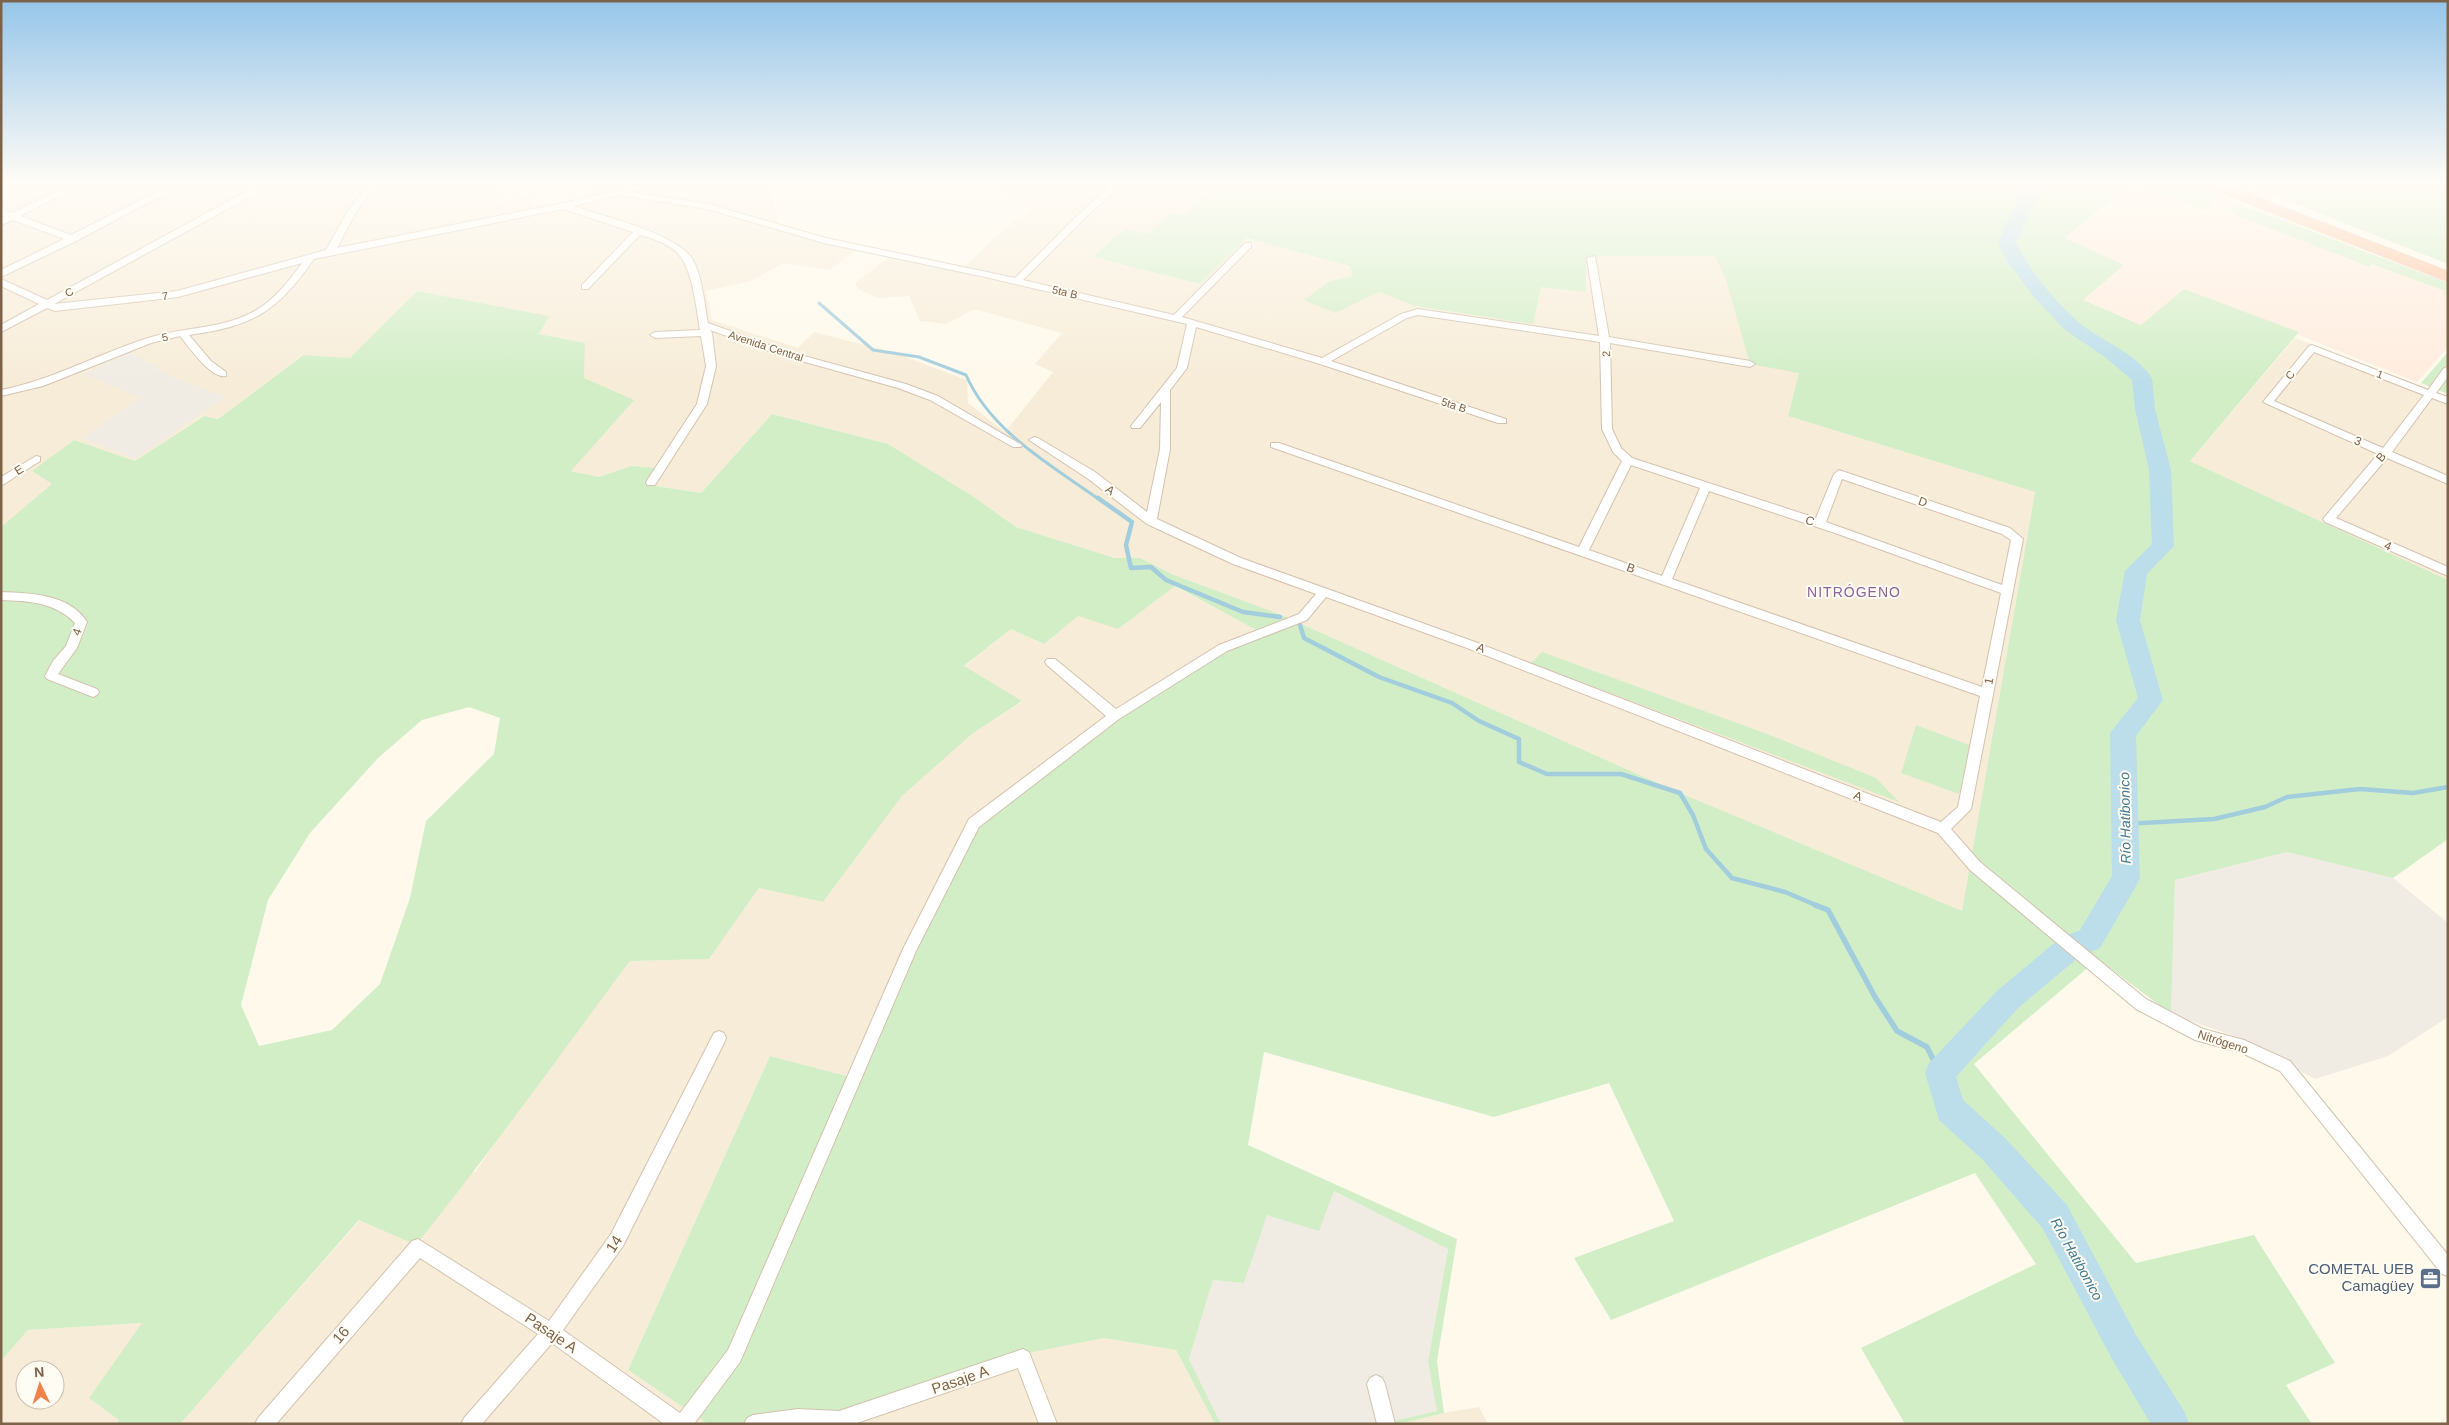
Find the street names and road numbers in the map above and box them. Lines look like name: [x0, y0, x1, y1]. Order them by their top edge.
street label: 5ta B: [1051, 283, 1079, 301]
street label: C: [63, 285, 75, 299]
street label: 7: [161, 290, 169, 302]
street label: Avenida Central: [727, 328, 805, 364]
street label: 5: [161, 330, 169, 344]
street label: 2: [1600, 351, 1612, 357]
street label: 1: [2375, 367, 2385, 381]
street label: C: [2283, 368, 2297, 382]
street label: 5ta B: [1440, 395, 1468, 415]
street label: 3: [2352, 433, 2364, 449]
street label: B: [2373, 449, 2389, 465]
street label: E: [12, 462, 26, 478]
street label: A: [1103, 482, 1117, 498]
street label: D: [1917, 494, 1930, 510]
street label: C: [1804, 513, 1817, 529]
street label: 4: [2382, 538, 2394, 554]
street label: B: [1625, 560, 1637, 576]
street label: 4: [69, 626, 85, 638]
street label: A: [1475, 640, 1487, 656]
street label: 1: [1982, 676, 1997, 686]
street label: A: [1852, 788, 1864, 804]
street label: Nitrógeno: [2196, 1027, 2250, 1057]
street label: 14: [602, 1232, 625, 1255]
street label: Pasaje A: [522, 1309, 581, 1356]
street label: 16: [329, 1323, 353, 1347]
street label: Pasaje A: [929, 1362, 991, 1397]

